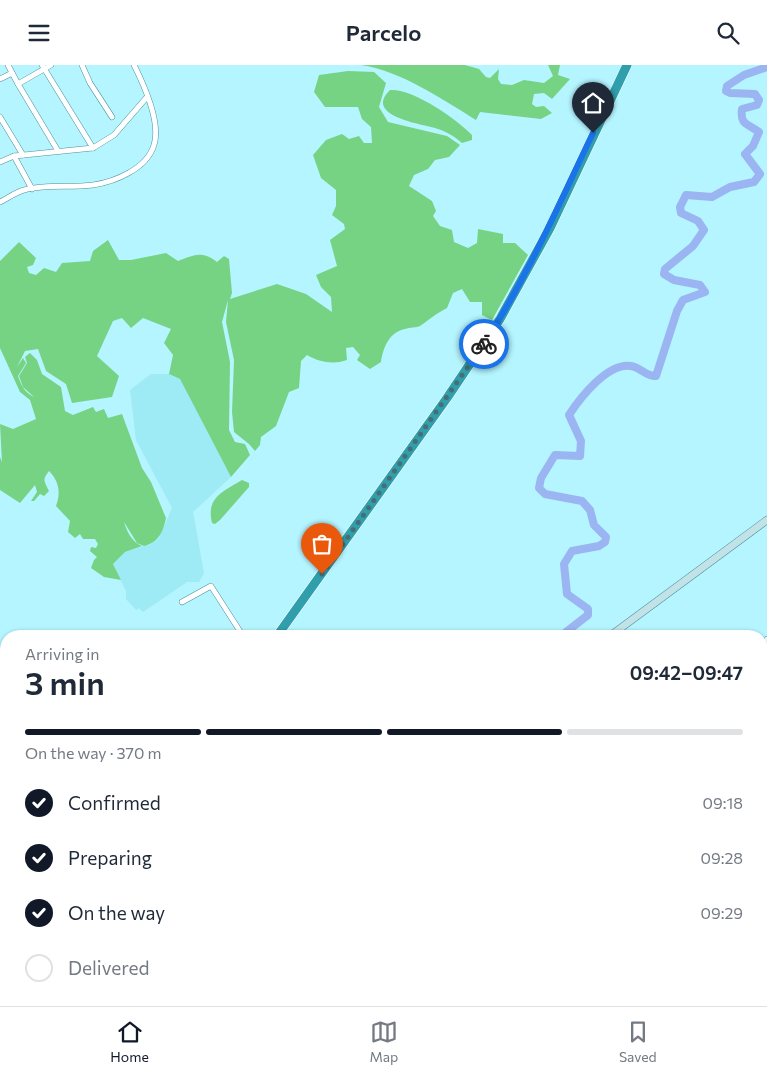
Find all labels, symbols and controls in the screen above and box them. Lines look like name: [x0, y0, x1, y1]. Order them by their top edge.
icon: menu: [25, 19, 53, 47]
text: Parcelo: [346, 19, 421, 46]
icon: search: [714, 19, 742, 47]
pin: [572, 82, 614, 133]
icon: home: [579, 89, 607, 117]
courier: [459, 319, 509, 369]
icon: bike: [470, 330, 498, 358]
pin: [301, 523, 343, 574]
icon: bag: [308, 530, 336, 558]
text: Arriving in: [25, 644, 99, 663]
text: 09:42–09:47: [630, 661, 743, 684]
text: 3 min: [25, 662, 105, 702]
text: On the way · 370 m: [25, 743, 161, 762]
icon: check: [25, 789, 53, 817]
text: Confirmed: [68, 791, 161, 814]
text: 09:18: [703, 793, 743, 812]
icon: check: [25, 844, 53, 872]
text: Preparing: [68, 846, 152, 869]
text: 09:28: [701, 848, 743, 867]
icon: check: [25, 899, 53, 927]
text: On the way: [68, 901, 165, 924]
text: 09:29: [701, 903, 743, 922]
text: Delivered: [68, 956, 149, 979]
tab: Home: [110, 1018, 149, 1065]
tab: Map: [369, 1018, 398, 1065]
tab: Saved: [619, 1018, 657, 1065]

